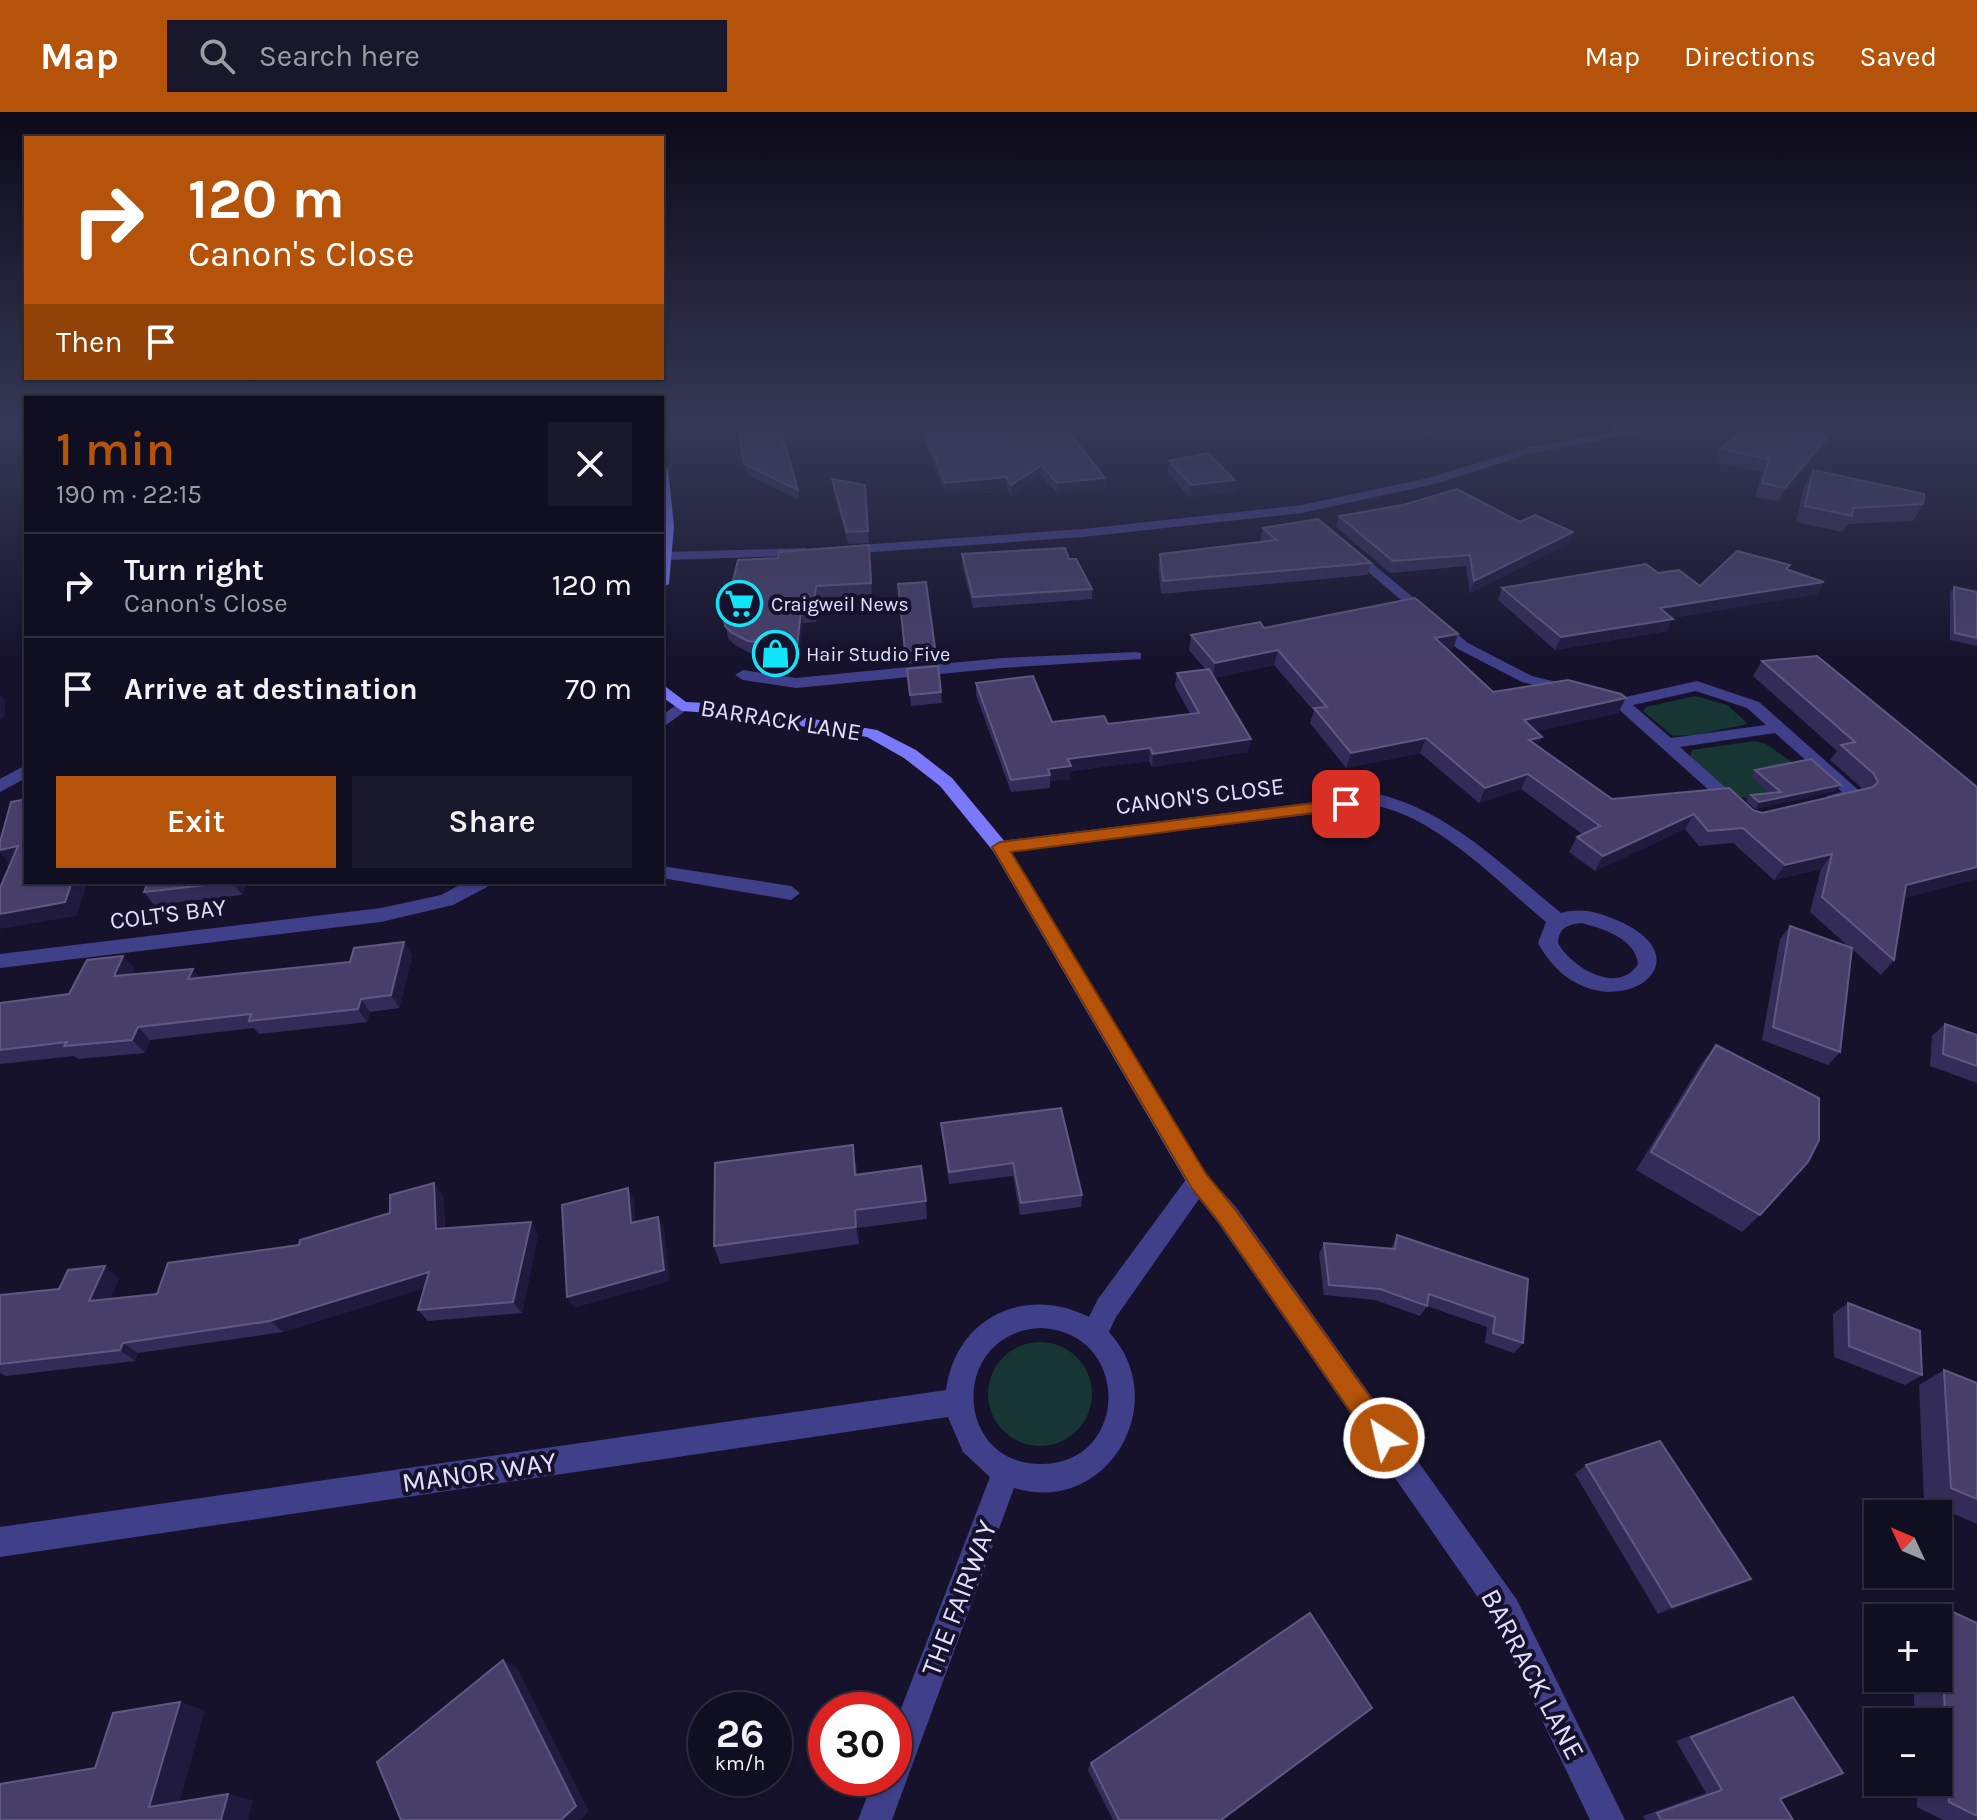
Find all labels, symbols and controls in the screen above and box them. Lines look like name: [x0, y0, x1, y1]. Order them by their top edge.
search box: [167, 20, 727, 92]
text: Map: [40, 34, 119, 79]
icon: search: [195, 34, 239, 78]
text: Search here: [259, 38, 420, 74]
text: Map: [1585, 40, 1640, 73]
text: Directions: [1684, 40, 1816, 73]
text: Saved: [1860, 40, 1937, 73]
text: 120 m: [188, 166, 345, 231]
icon: right: [56, 168, 160, 272]
text: Canon's Close: [188, 233, 415, 275]
icon: arrive: [139, 320, 183, 364]
text: Then: [56, 324, 123, 360]
text: 1 min: [56, 421, 175, 477]
button: close: [548, 422, 632, 506]
text: 190 m · 22:15: [56, 479, 202, 510]
text: Turn right: [124, 552, 264, 588]
icon: right: [56, 563, 100, 607]
text: 120 m: [552, 567, 632, 603]
supermarket icon: Craigweil News: [716, 580, 764, 628]
text: Canon's Close: [124, 588, 288, 619]
place label: Craigweil News: [771, 593, 909, 616]
shop icon: Hair Studio Five: [751, 630, 799, 678]
place label: Hair Studio Five: [806, 643, 950, 666]
icon: arrive: [56, 667, 100, 711]
text: Arrive at destination: [124, 671, 418, 707]
text: 70 m: [565, 671, 632, 707]
street label: BARRACK LANE: [699, 694, 863, 746]
pin: [1312, 770, 1380, 838]
street label: CANON'S CLOSE: [1114, 772, 1286, 820]
button: Exit: [56, 776, 336, 868]
button: Share: [352, 776, 632, 868]
icon: arrive: [1324, 782, 1368, 826]
street label: COLT'S BAY: [108, 893, 228, 935]
position arrow: [1342, 1396, 1426, 1480]
street label: MANOR WAY: [400, 1445, 559, 1499]
north arrow: [1864, 1500, 1952, 1588]
map controls: [1864, 1500, 1952, 1796]
street label: THE FAIRWAY: [914, 1515, 1004, 1681]
street label: BARRACK LANE: [1474, 1583, 1592, 1765]
button: +: [1864, 1604, 1952, 1692]
speed limit sign: 30: [808, 1692, 912, 1796]
button: −: [1864, 1708, 1952, 1796]
text: 26: [716, 1710, 764, 1757]
text: km/h: [715, 1752, 765, 1775]

